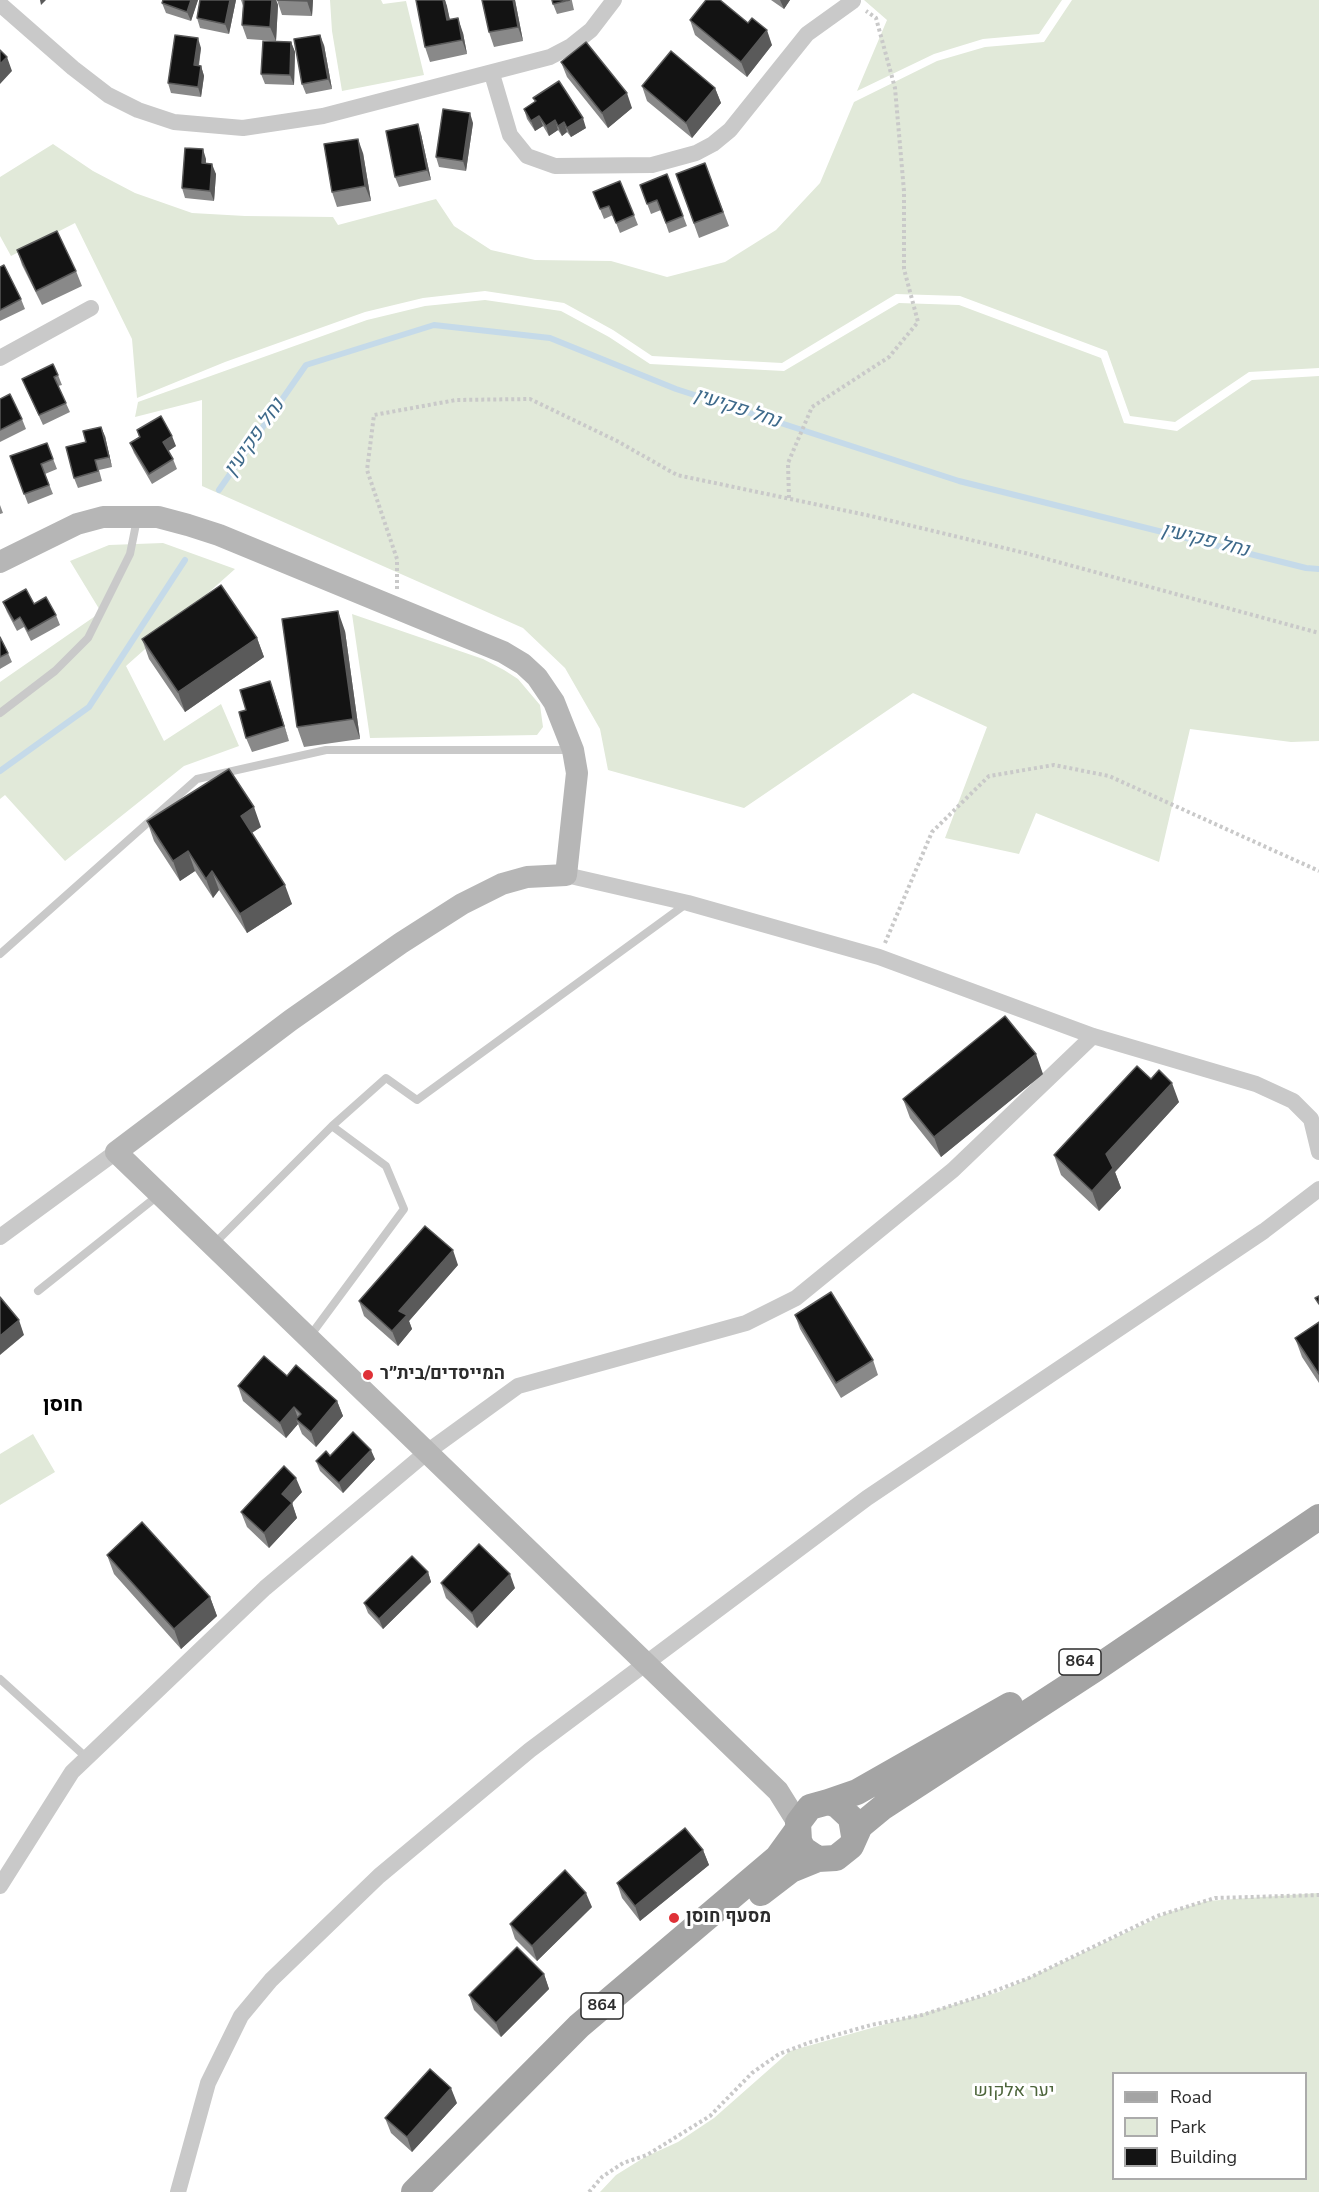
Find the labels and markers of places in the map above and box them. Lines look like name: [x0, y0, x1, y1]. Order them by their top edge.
place label: המייסדים/בית״ר: [380, 1364, 505, 1386]
marker: המייסדים/בית״ר: [361, 1368, 375, 1382]
place label: מסעף חוסן: [686, 1907, 771, 1929]
marker: מסעף חוסן: [667, 1911, 681, 1925]

